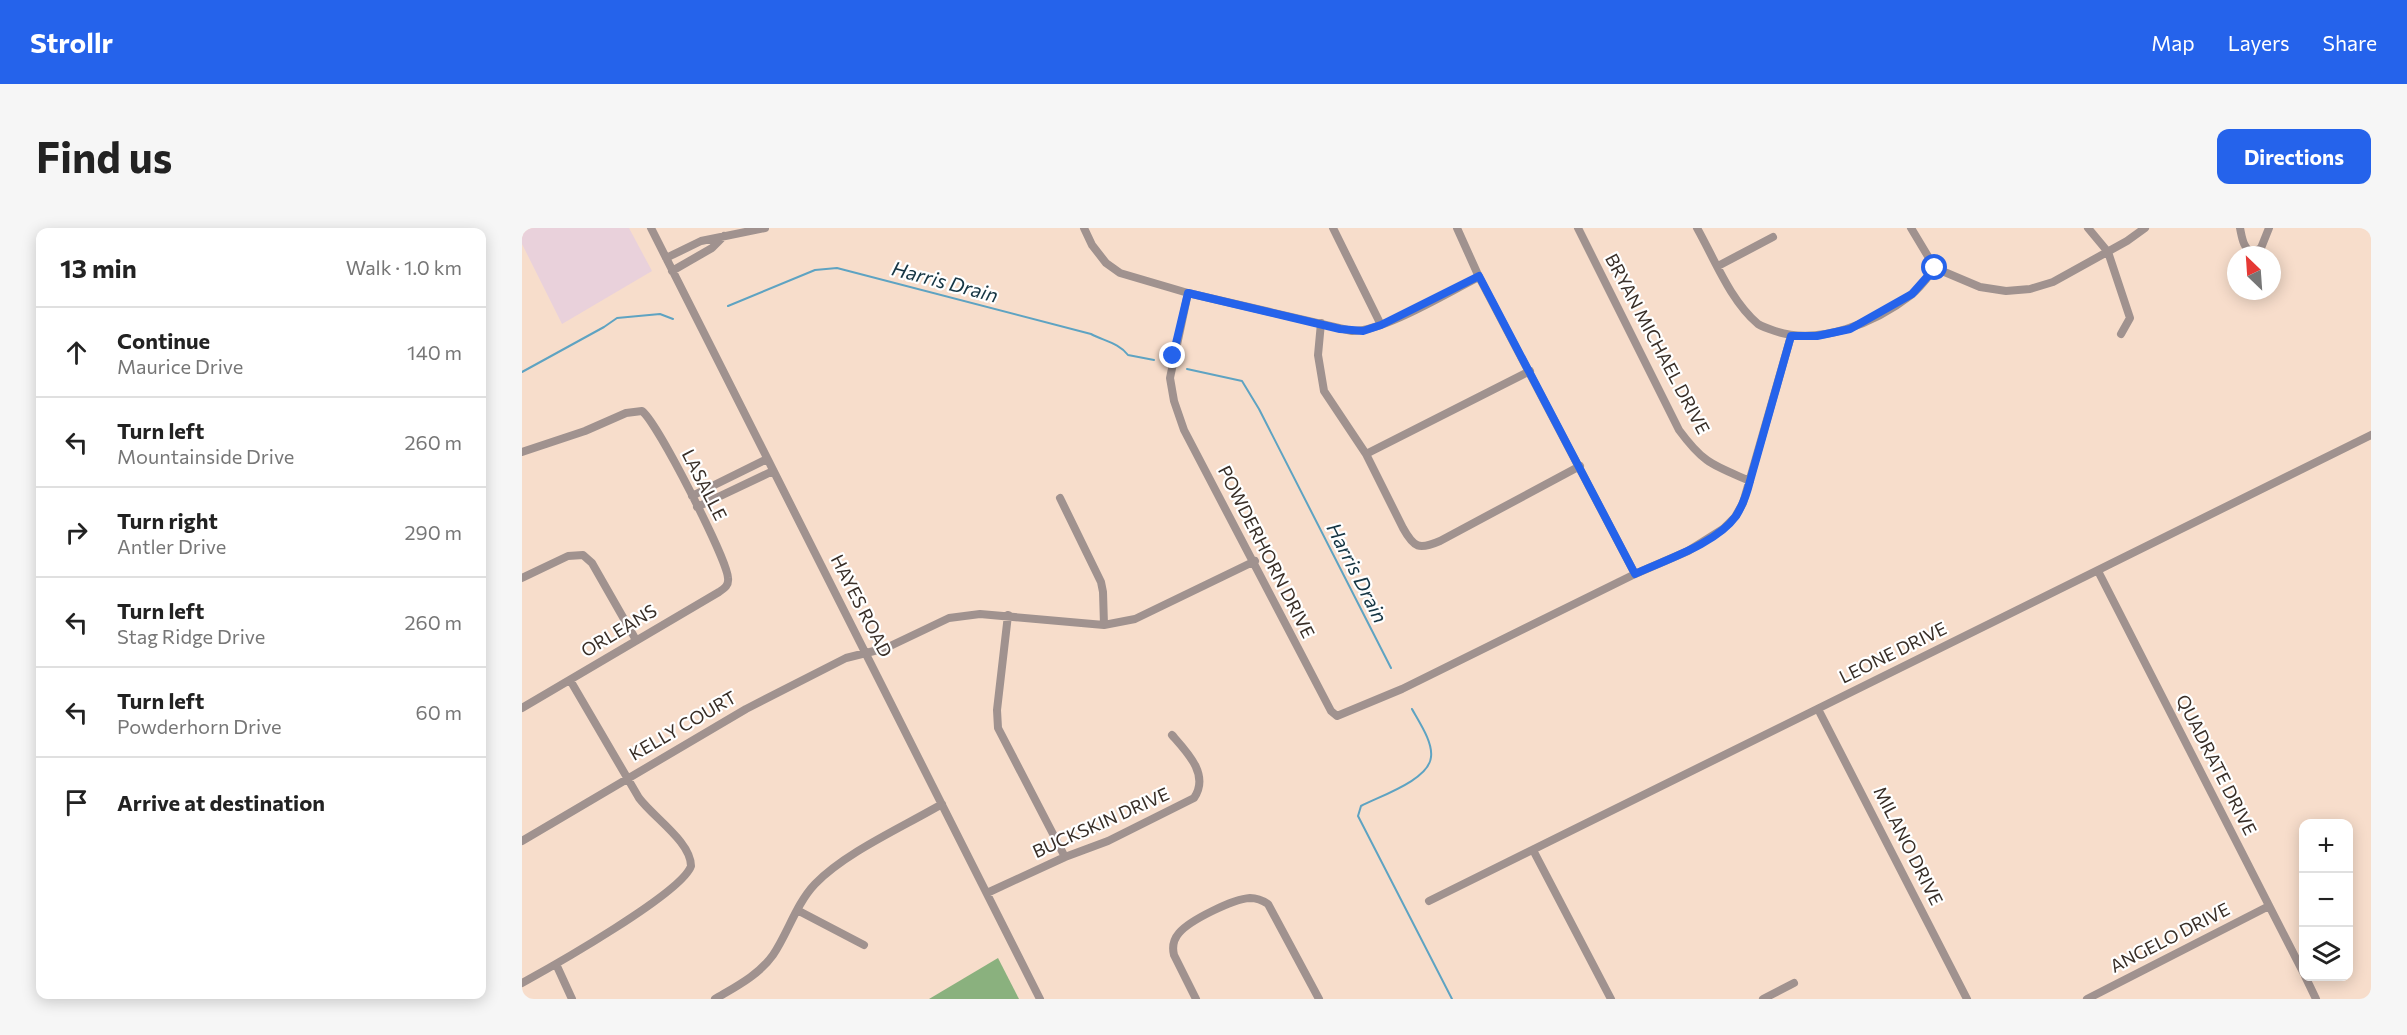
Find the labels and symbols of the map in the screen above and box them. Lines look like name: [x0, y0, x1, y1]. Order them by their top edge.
north arrow: [2227, 246, 2281, 300]
street label: BRYAN MICHAEL DRIVE: [1601, 250, 1715, 437]
route start: [1921, 254, 1947, 280]
water label: Harris Drain: [889, 255, 1001, 307]
route end: [1159, 342, 1185, 368]
street label: LASALLE: [678, 445, 732, 524]
street label: POWDERHORN DRIVE: [1214, 462, 1320, 641]
water label: Harris Drain: [1322, 518, 1393, 627]
street label: HAYES ROAD: [827, 550, 897, 661]
street label: ORLEANS: [577, 599, 660, 661]
street label: LEONE DRIVE: [1835, 617, 1950, 688]
street label: KELLY COURT: [625, 686, 740, 765]
street label: QUADRATE DRIVE: [2172, 691, 2262, 839]
street label: BUCKSKIN DRIVE: [1029, 782, 1172, 862]
street label: MILANO DRIVE: [1870, 783, 1948, 909]
street label: ANGELO DRIVE: [2106, 897, 2233, 977]

